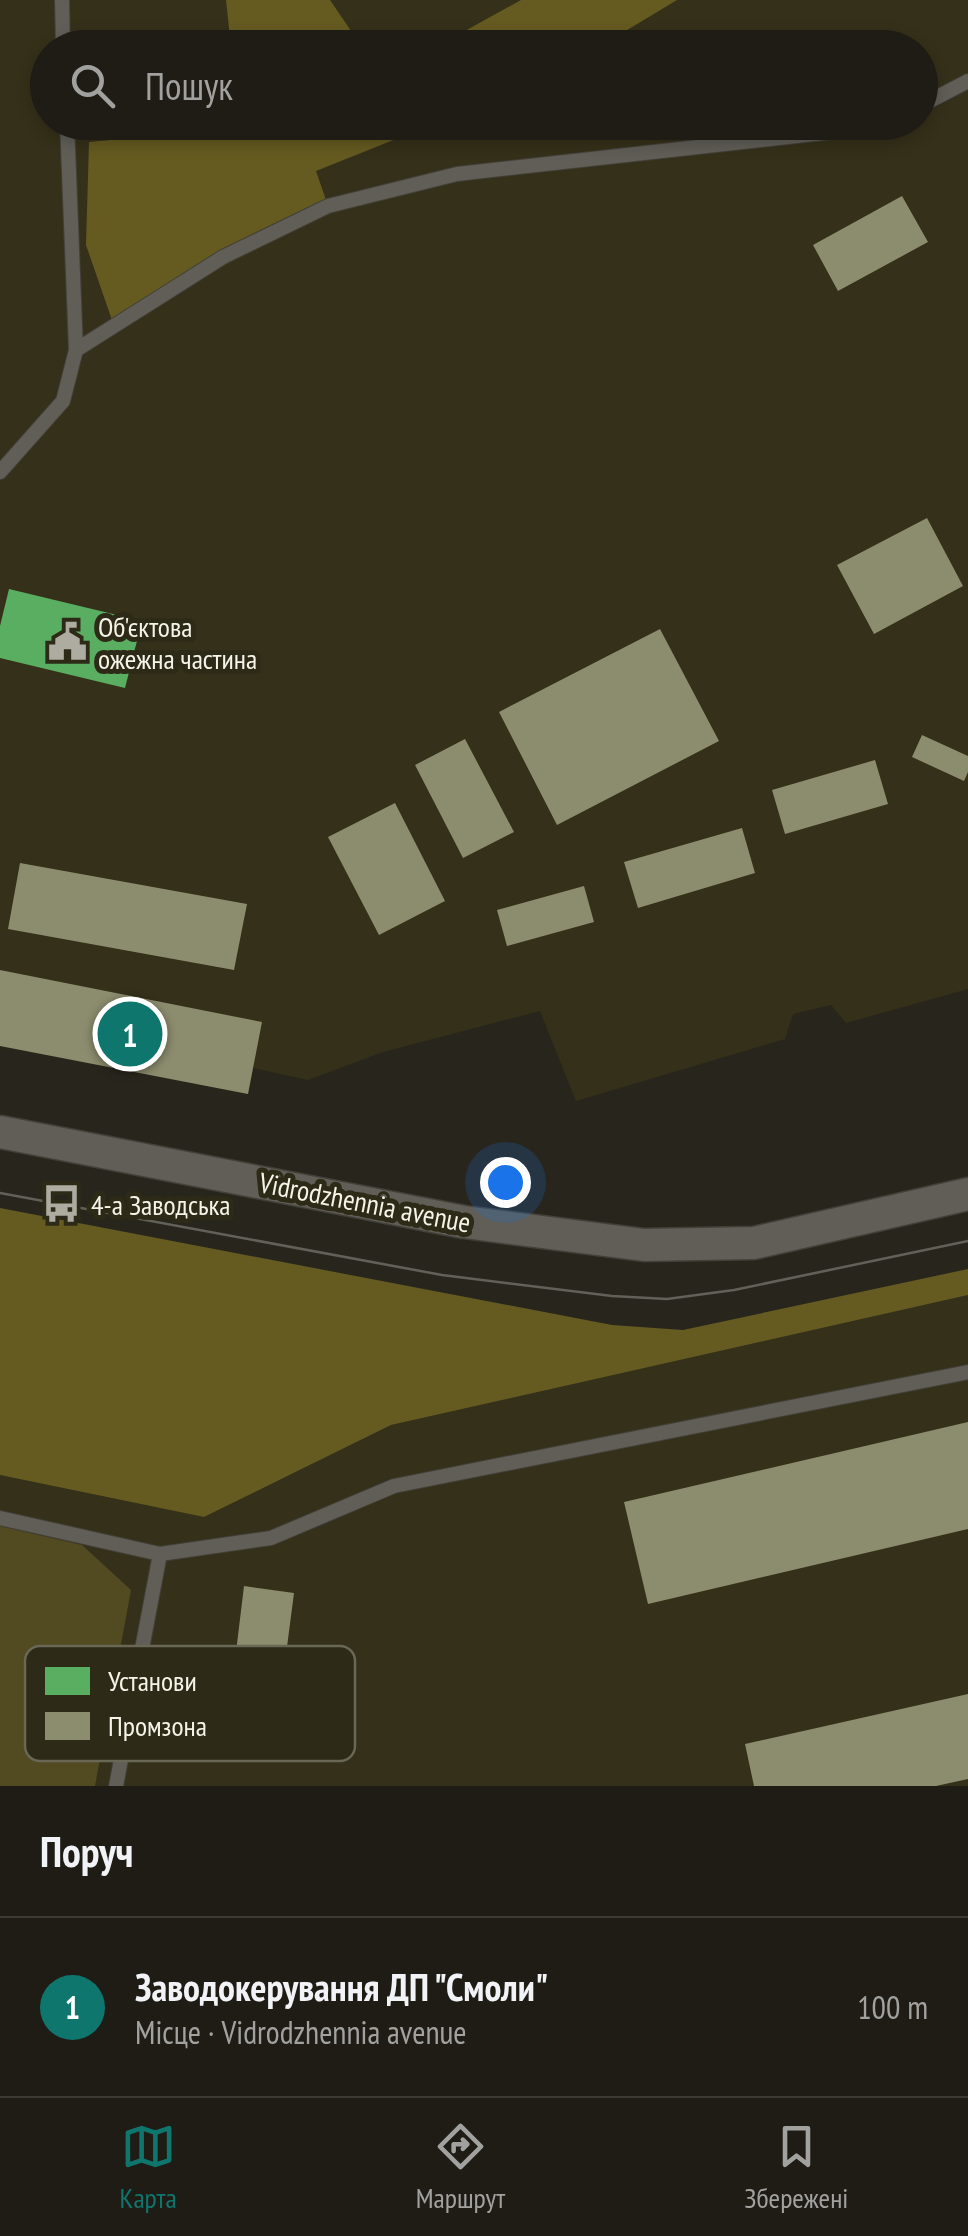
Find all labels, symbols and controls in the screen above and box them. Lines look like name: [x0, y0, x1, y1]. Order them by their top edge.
search box: [30, 30, 938, 140]
icon: search: [65, 58, 120, 113]
text: Пошук: [145, 61, 233, 110]
place label: Об'єктова ожежна частина: [98, 608, 257, 677]
public building icon: Об'єктова ожежна частина: [47, 621, 89, 663]
pin: 1: [98, 996, 162, 1072]
your location: [480, 1157, 531, 1208]
street label: Vidrodzhennia avenue: [255, 1163, 474, 1241]
bus stop icon: 4-а Заводська: [40, 1183, 82, 1225]
place label: 4-а Заводська: [91, 1186, 230, 1223]
legend: [25, 1646, 355, 1761]
text: Установи: [108, 1662, 197, 1699]
text: Промзона: [108, 1707, 207, 1744]
text: Поруч: [40, 1824, 133, 1879]
text: Заводокерування ДП "Смоли": [135, 1962, 548, 2011]
text: 1: [65, 1986, 80, 2028]
text: 100 m: [857, 1986, 928, 2028]
text: Місце · Vidrodzhennia avenue: [135, 2011, 467, 2053]
tab: Карта: [120, 2119, 177, 2216]
tab: Маршрут: [416, 2119, 505, 2216]
tab: Збережені: [744, 2119, 848, 2216]

